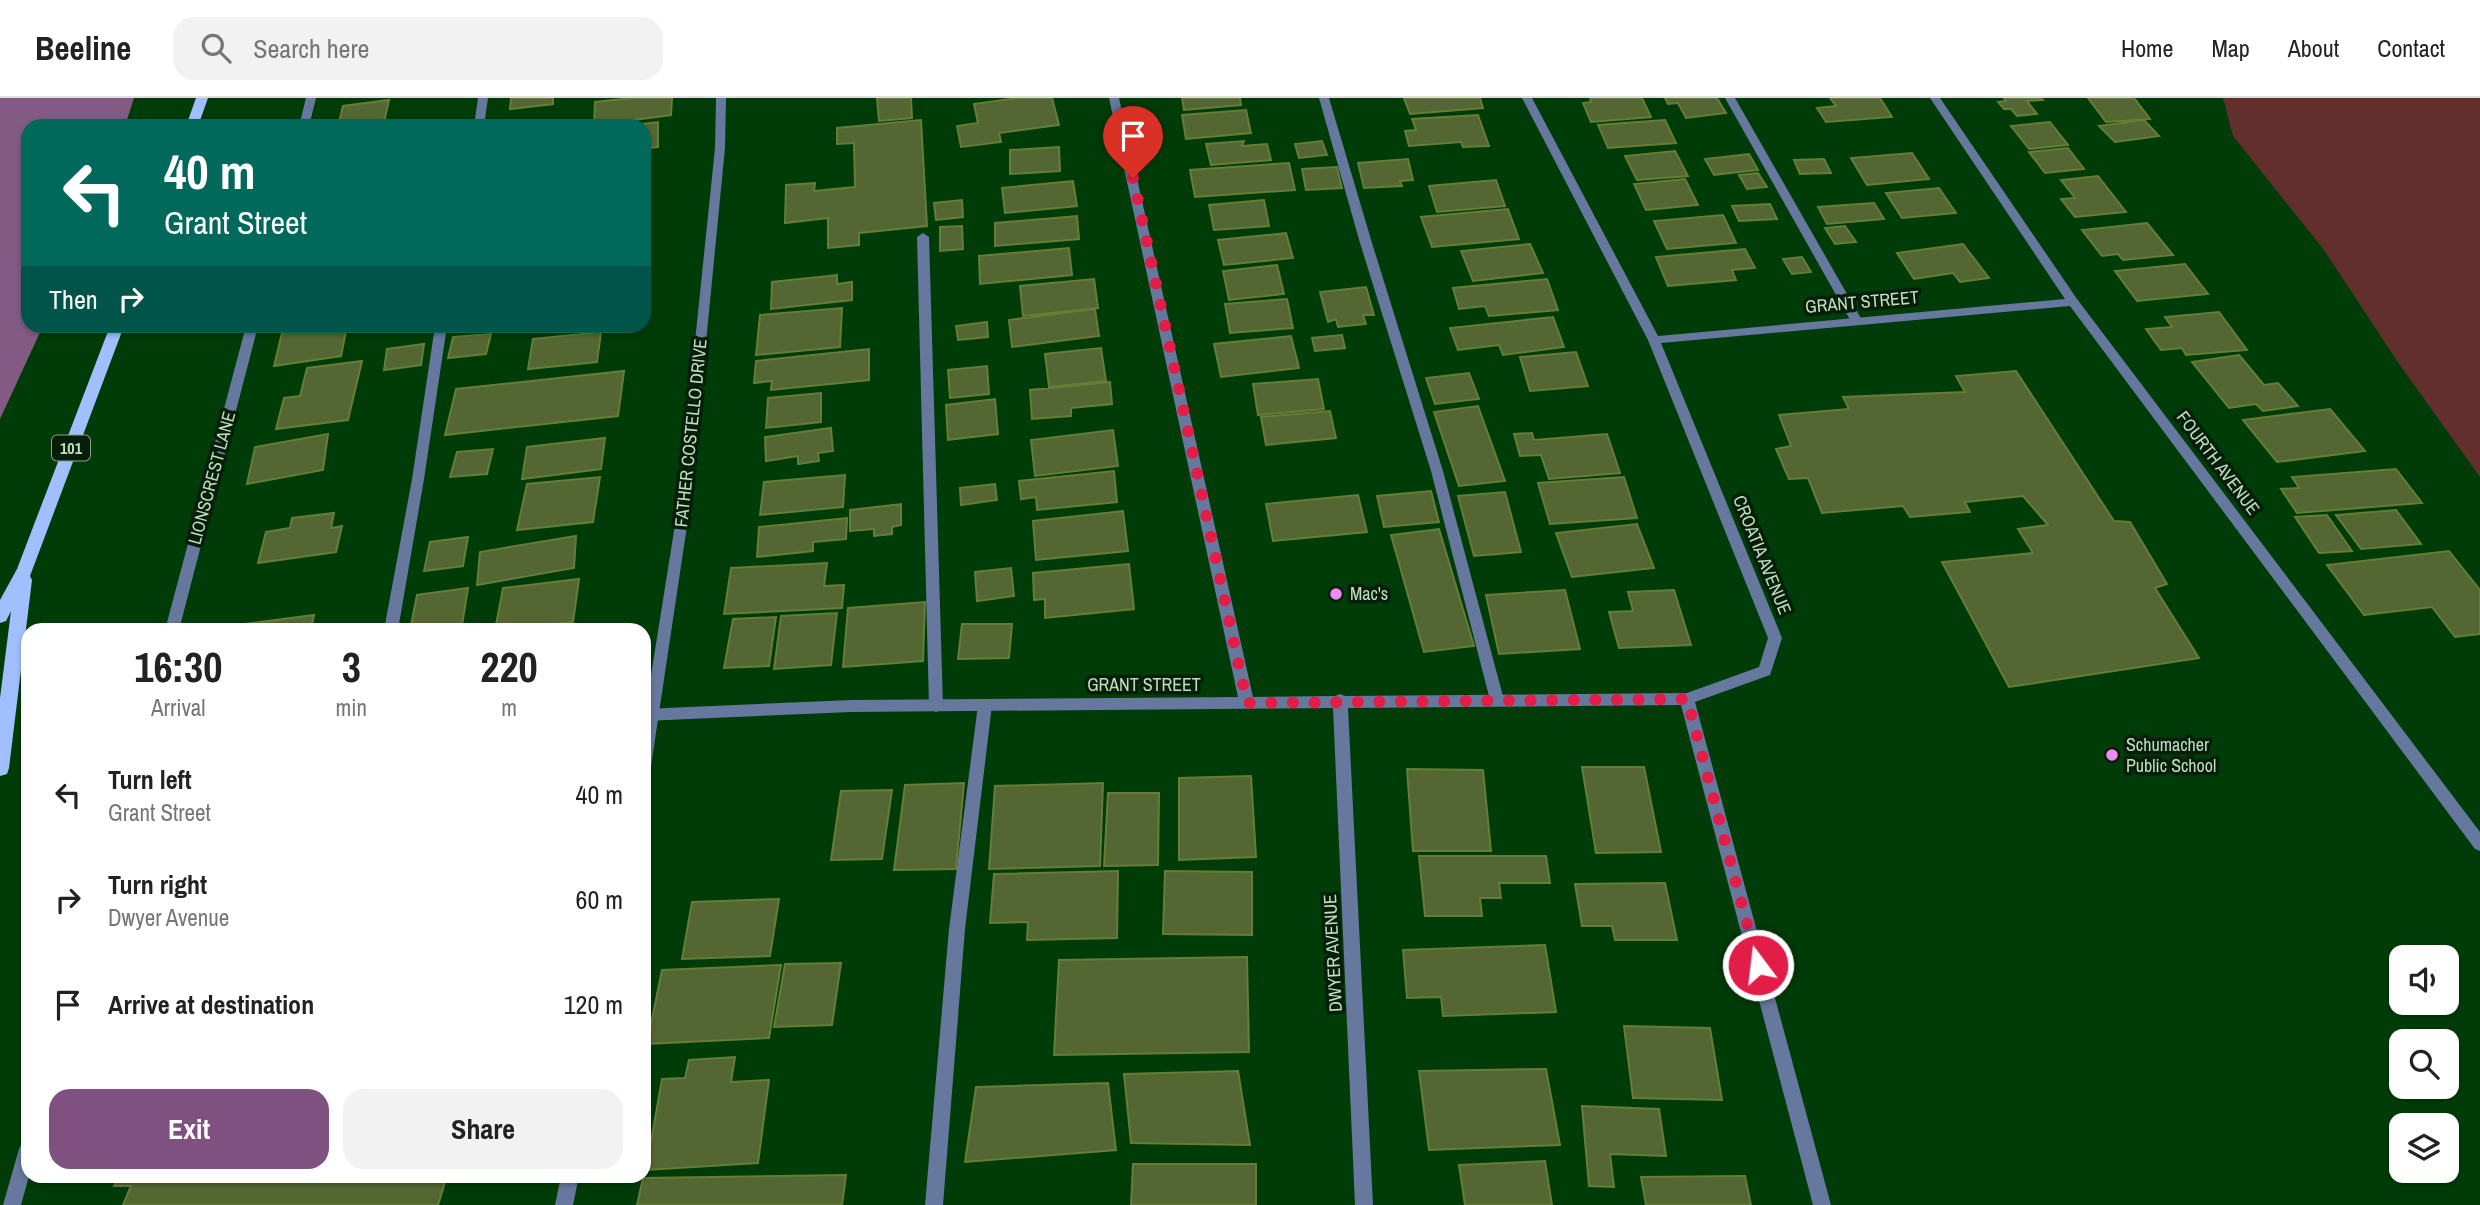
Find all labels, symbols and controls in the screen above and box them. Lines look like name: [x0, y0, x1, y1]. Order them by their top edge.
search box: [173, 17, 663, 80]
text: Beeline: [35, 26, 131, 70]
icon: search: [197, 29, 235, 67]
text: Search here: [253, 31, 369, 66]
text: Home: [2121, 32, 2173, 64]
text: Map: [2211, 32, 2250, 64]
text: About: [2288, 32, 2339, 64]
text: Contact: [2377, 32, 2445, 64]
pin: [1103, 106, 1163, 178]
icon: arrive: [1114, 117, 1152, 155]
text: 40 m: [164, 138, 256, 204]
icon: left: [49, 147, 140, 238]
text: Grant Street: [164, 201, 307, 244]
icon: right: [112, 280, 150, 318]
text: Then: [49, 282, 98, 317]
street label: GRANT STREET: [1804, 284, 1920, 319]
street label: FATHER COSTELLO DRIVE: [668, 338, 713, 528]
street label: FOURTH AVENUE: [2171, 406, 2266, 520]
street label: LIONSCREST LANE: [182, 409, 241, 547]
road number: 101: [52, 436, 90, 460]
street label: CROATIA AVENUE: [1727, 491, 1798, 618]
place label: Mac's: [1350, 581, 1388, 606]
marker: Mac's: [1328, 586, 1344, 602]
text: 16:30: [134, 639, 222, 695]
text: 3: [342, 639, 361, 695]
text: 220: [480, 639, 538, 695]
street label: GRANT STREET: [1087, 672, 1201, 697]
text: Arrival: [151, 692, 206, 723]
text: min: [336, 692, 367, 723]
text: m: [501, 692, 517, 723]
place label: Schumacher Public School: [2126, 732, 2216, 778]
marker: Schumacher Public School: [2104, 747, 2120, 763]
text: Turn left: [108, 762, 192, 797]
icon: left: [49, 776, 87, 814]
text: 40 m: [576, 777, 623, 812]
text: Grant Street: [108, 797, 211, 828]
text: Turn right: [108, 867, 207, 902]
icon: right: [49, 881, 87, 919]
text: 60 m: [576, 882, 623, 917]
street label: DWYER AVENUE: [1317, 894, 1348, 1013]
text: Dwyer Avenue: [108, 902, 229, 933]
position arrow: [1721, 928, 1795, 1002]
map controls: [2389, 945, 2459, 1183]
button: sound: [2389, 945, 2459, 1015]
icon: arrive: [49, 986, 87, 1024]
text: Arrive at destination: [108, 987, 314, 1022]
text: 120 m: [564, 987, 623, 1022]
button: search: [2389, 1029, 2459, 1099]
button: Exit: [49, 1089, 329, 1169]
button: Share: [343, 1089, 623, 1169]
button: layers: [2389, 1113, 2459, 1183]

